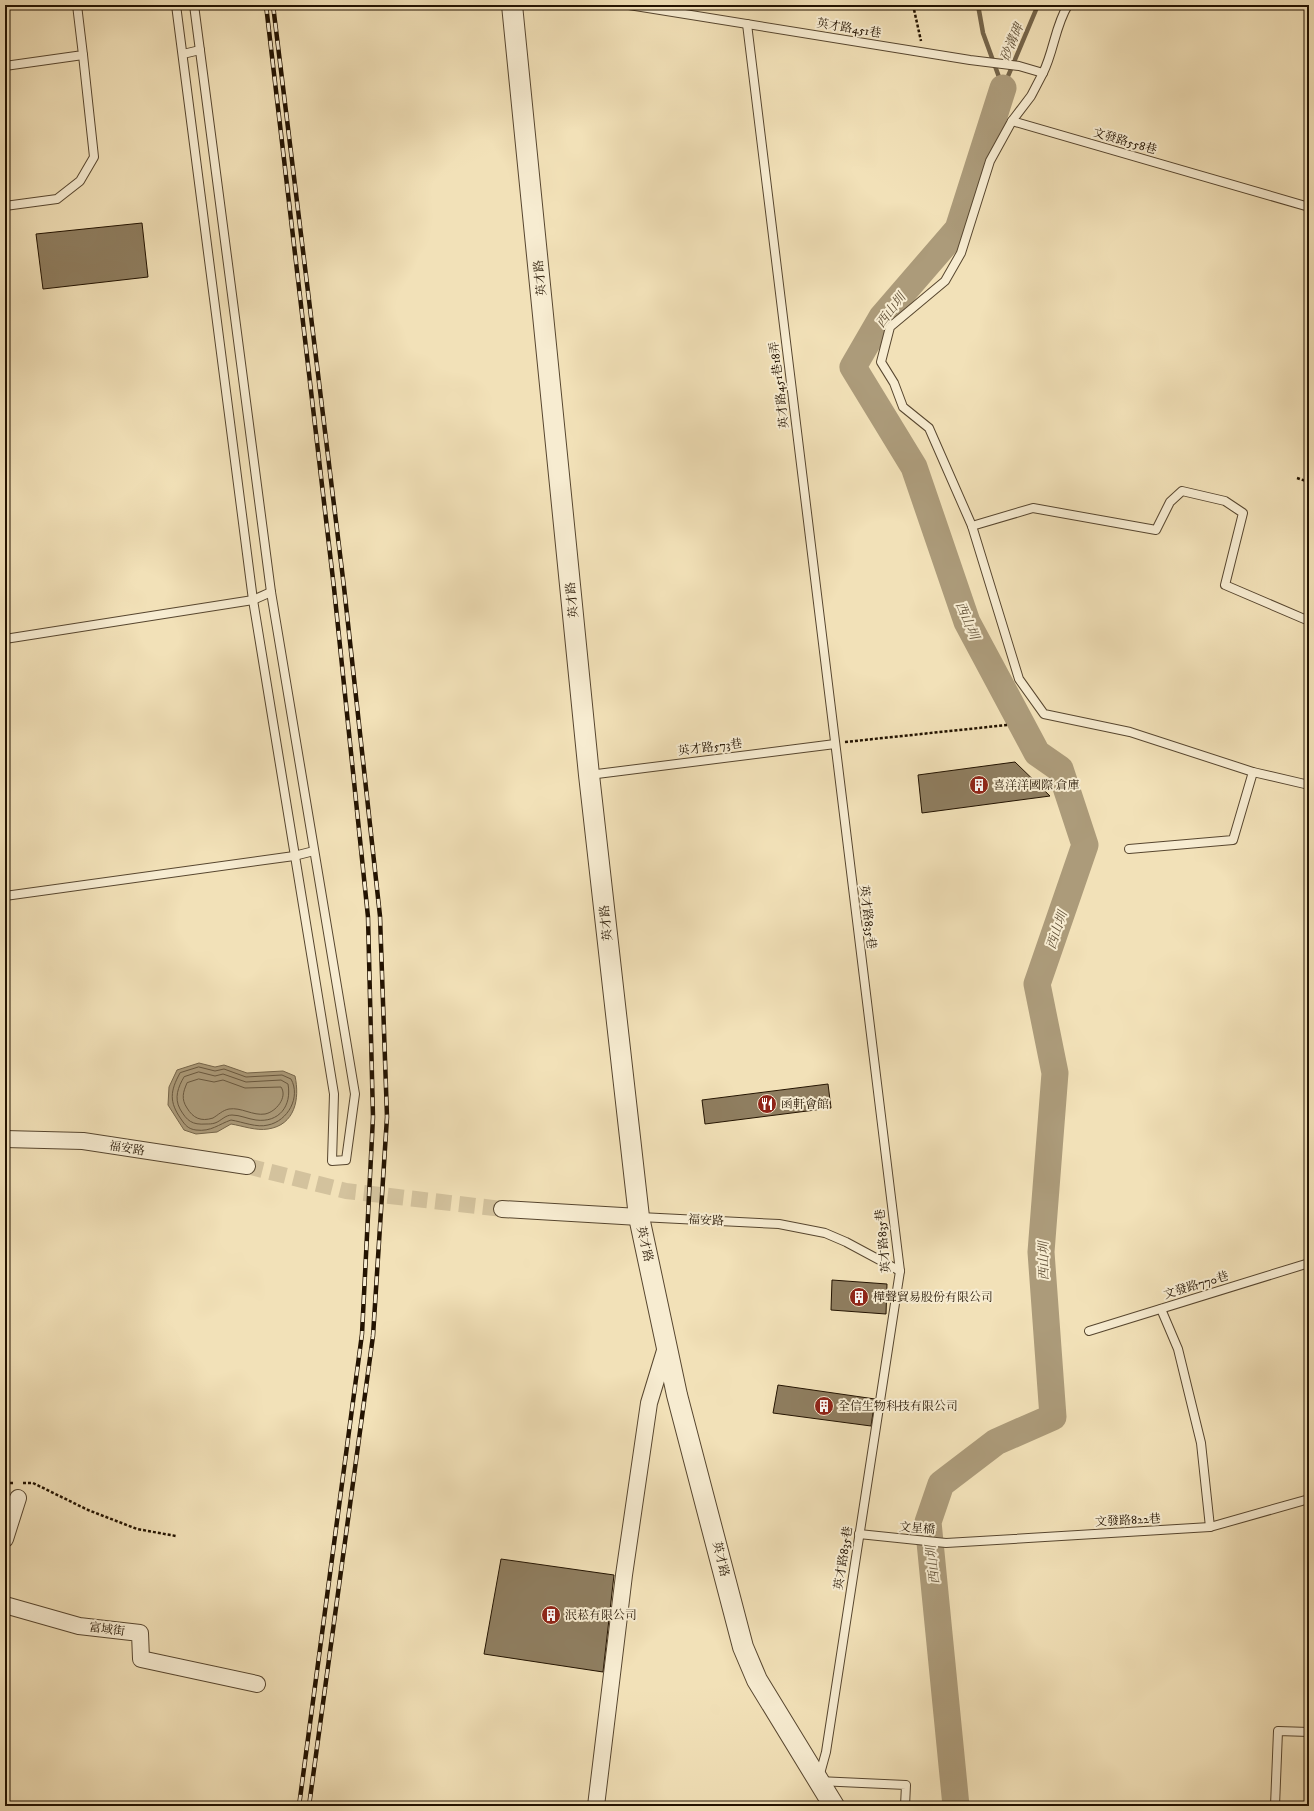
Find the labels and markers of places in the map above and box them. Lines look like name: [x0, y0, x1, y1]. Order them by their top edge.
building icon: 喜洋洋國際 倉庫: [968, 774, 990, 796]
place label: 喜洋洋國際 倉庫: [993, 778, 1080, 793]
restaurant icon: 函軒會館: [756, 1093, 778, 1115]
place label: 函軒會館: [781, 1097, 829, 1112]
building icon: 樺聲貿易股份有限公司: [848, 1286, 870, 1308]
place label: 樺聲貿易股份有限公司: [873, 1290, 993, 1305]
building icon: 全信生物科技有限公司: [813, 1395, 835, 1417]
place label: 全信生物科技有限公司: [838, 1399, 958, 1414]
building icon: 泯菘有限公司: [540, 1604, 562, 1626]
place label: 泯菘有限公司: [565, 1608, 637, 1623]

